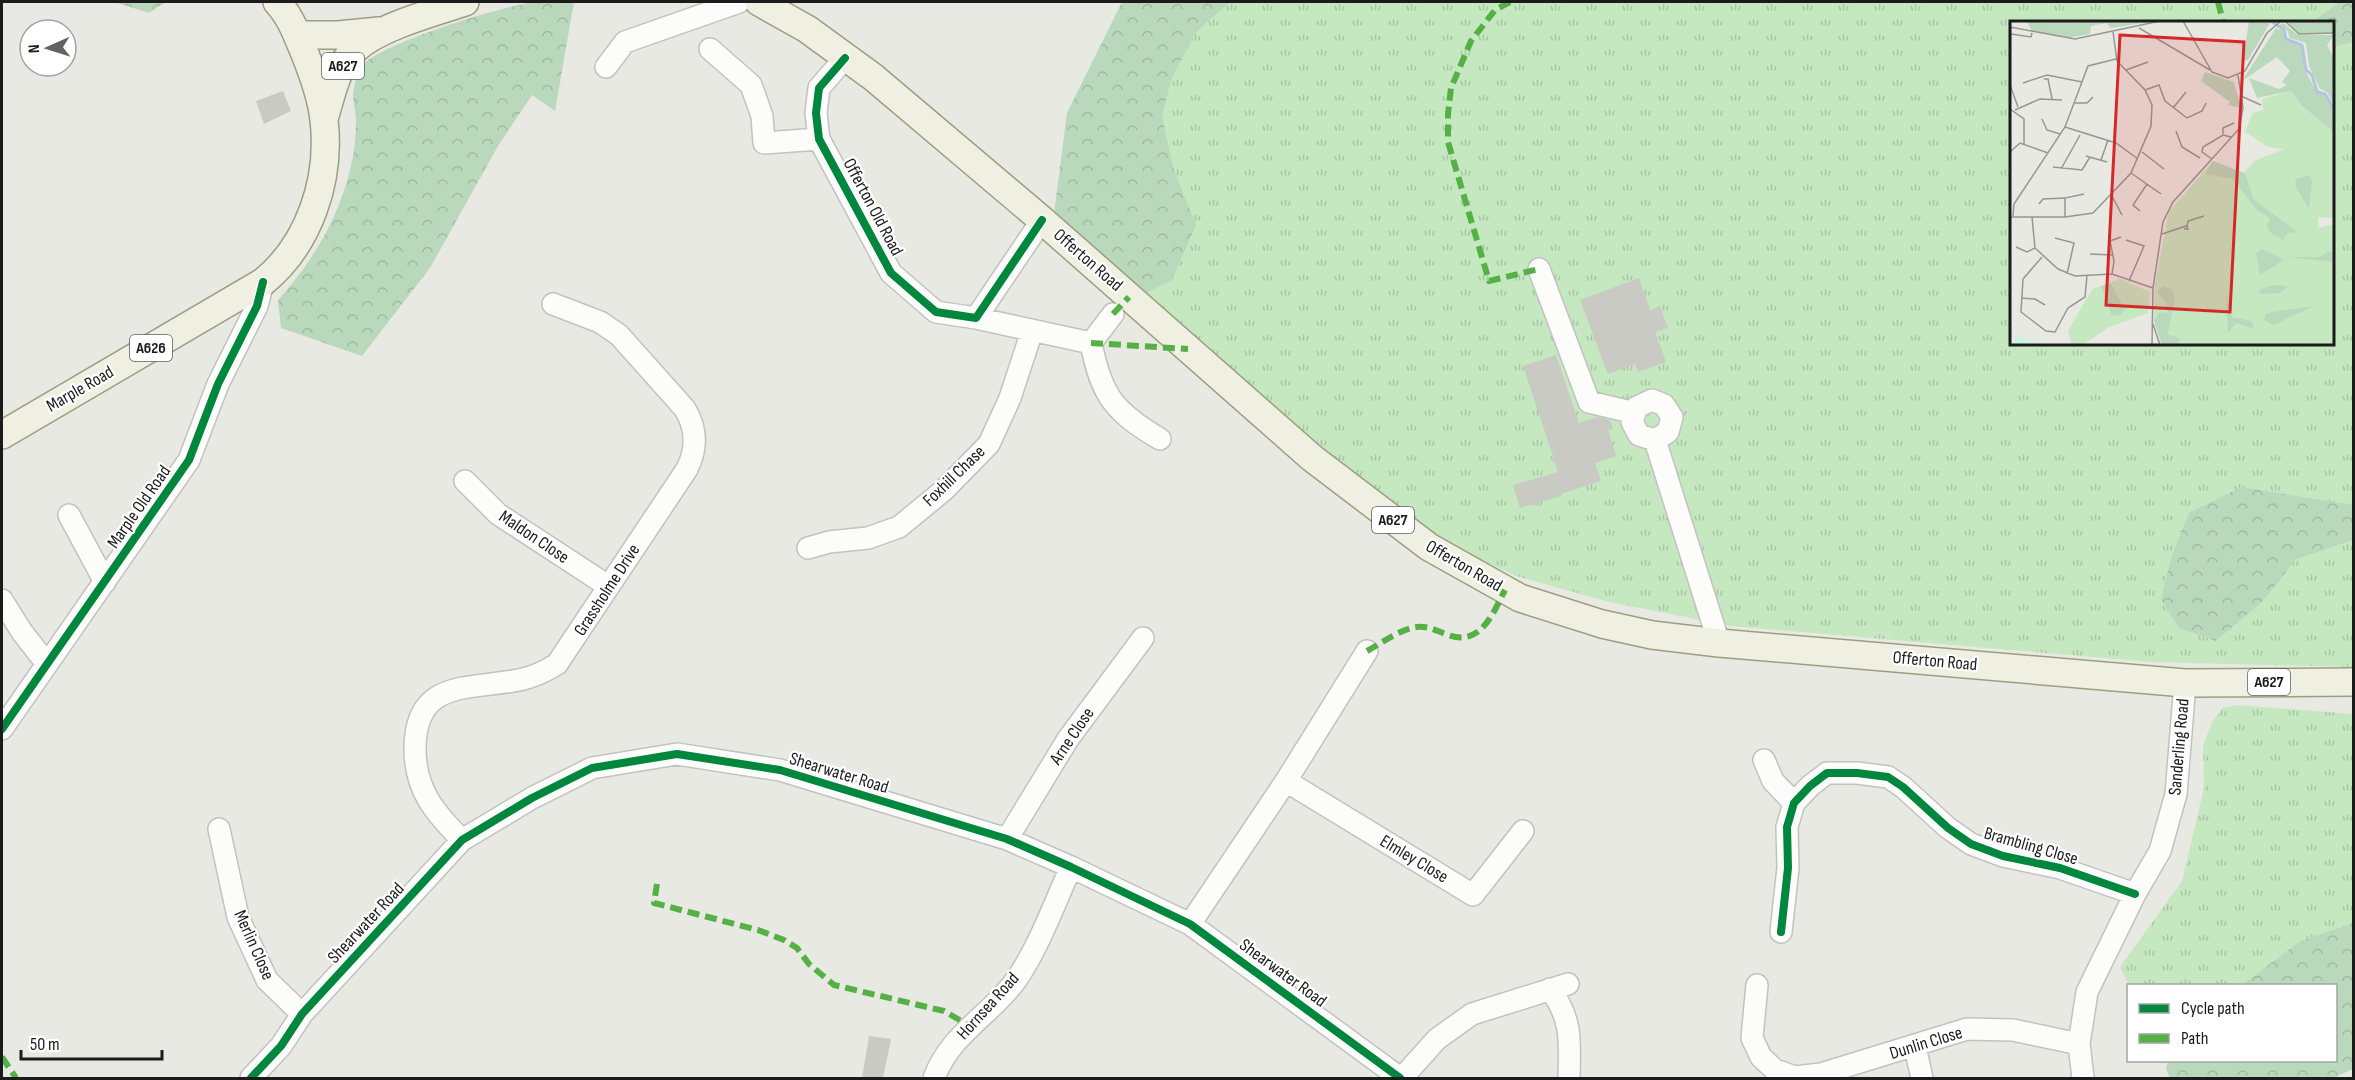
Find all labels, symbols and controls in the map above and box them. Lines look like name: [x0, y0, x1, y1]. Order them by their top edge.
north arrow: [18, 18, 78, 78]
inset map: [2010, 21, 2334, 345]
text: N: [25, 44, 44, 53]
road number: A627: [322, 53, 364, 79]
street label: Offerton Old Road: [839, 155, 907, 259]
street label: Offerton Road: [1049, 224, 1127, 296]
road number: A626: [130, 335, 172, 361]
street label: Marple Road: [43, 361, 117, 417]
street label: Foxhill Chase: [919, 441, 989, 511]
street label: Marple Old Road: [103, 462, 175, 552]
street label: Maldon Close: [495, 506, 573, 568]
road number: A627: [1372, 507, 1414, 533]
street label: Offerton Road: [1422, 536, 1506, 596]
street label: Grassholme Drive: [570, 540, 644, 640]
street label: Offerton Road: [1892, 647, 1978, 675]
road number: A627: [2248, 669, 2290, 695]
street label: Sanderling Road: [2164, 698, 2194, 796]
street label: Arne Close: [1045, 703, 1099, 769]
street label: Shearwater Road: [787, 748, 891, 798]
street label: Brambling Close: [1982, 823, 2080, 869]
street label: Elmley Close: [1376, 830, 1452, 888]
street label: Shearwater Road: [323, 878, 409, 968]
street label: Merlin Close: [229, 907, 279, 983]
street label: Shearwater Road: [1235, 934, 1331, 1012]
street label: Hornsea Road: [952, 968, 1024, 1044]
legend: [2127, 984, 2337, 1062]
text: Cycle path: [2181, 998, 2245, 1019]
street label: Dunlin Close: [1887, 1022, 1965, 1064]
scale bar: [21, 1023, 162, 1061]
text: Path: [2181, 1028, 2209, 1049]
text: 50 m: [30, 1034, 60, 1055]

